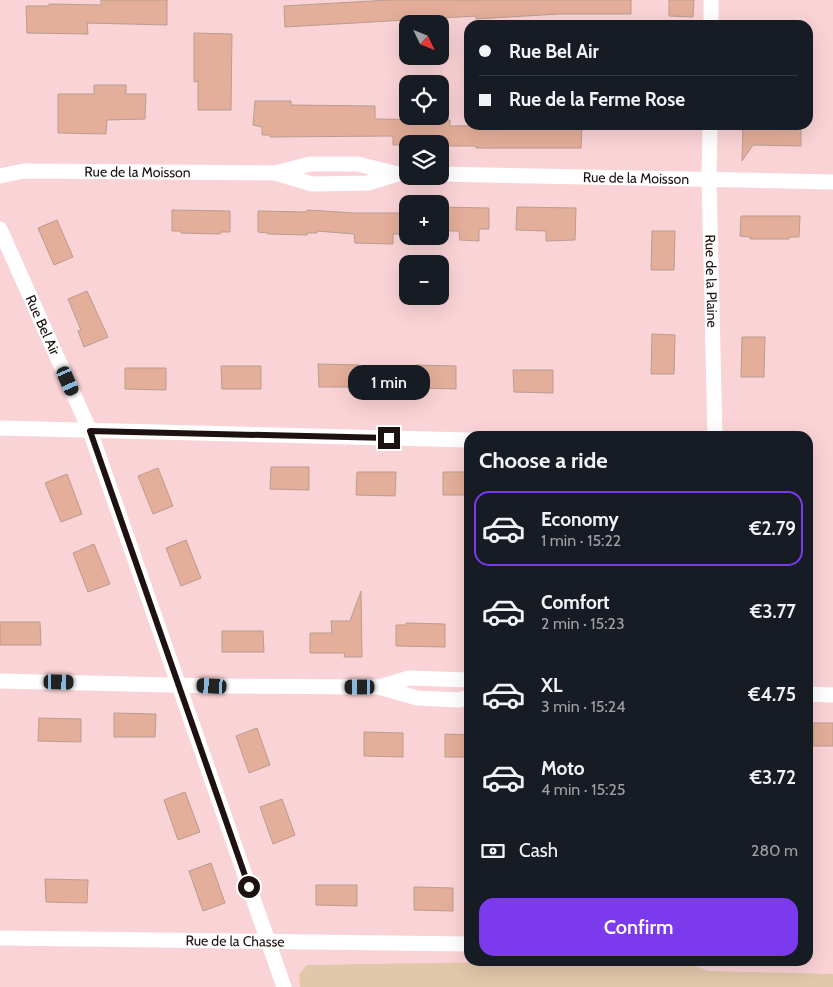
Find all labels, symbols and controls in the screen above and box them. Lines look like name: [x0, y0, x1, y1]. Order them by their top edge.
north arrow: [399, 15, 449, 65]
map controls: [399, 15, 449, 305]
text: Rue Bel Air: [509, 40, 599, 63]
button: locate: [399, 75, 449, 125]
text: Rue de la Ferme Rose: [509, 88, 685, 111]
button: layers: [399, 135, 449, 185]
street label: Rue de la Moisson: [84, 162, 191, 181]
street label: Rue de la Moisson: [583, 168, 689, 188]
button: +: [399, 195, 449, 245]
street label: Rue de la Plaine: [701, 234, 721, 328]
button: −: [399, 255, 449, 305]
street label: Rue Bel Air: [21, 292, 64, 358]
car: [55, 364, 80, 398]
callout: 1 min: [348, 366, 430, 400]
text: 1 min: [371, 373, 407, 392]
route end: [378, 427, 400, 449]
text: Choose a ride: [479, 447, 608, 474]
icon: car: [481, 506, 526, 551]
text: Economy: [541, 508, 619, 531]
text: €2.79: [749, 517, 796, 540]
text: 1 min · 15:22: [541, 531, 621, 550]
icon: car: [481, 589, 526, 634]
text: Comfort: [541, 591, 610, 614]
text: €3.77: [750, 600, 796, 623]
text: 2 min · 15:23: [541, 614, 625, 633]
icon: car: [481, 672, 526, 717]
car: [43, 674, 74, 690]
text: XL: [541, 674, 562, 697]
car: [196, 678, 227, 694]
car: [345, 680, 375, 695]
text: €4.75: [748, 683, 796, 706]
text: 3 min · 15:24: [541, 697, 625, 716]
icon: car: [481, 755, 526, 800]
text: Moto: [541, 757, 585, 780]
text: €3.72: [750, 766, 796, 789]
text: 4 min · 15:25: [541, 780, 625, 799]
icon: cash: [479, 837, 507, 865]
text: Cash: [519, 839, 558, 862]
text: 280 m: [751, 841, 798, 860]
route start: [238, 876, 260, 898]
button: Confirm: [479, 898, 798, 956]
street label: Rue de la Chasse: [185, 931, 285, 951]

